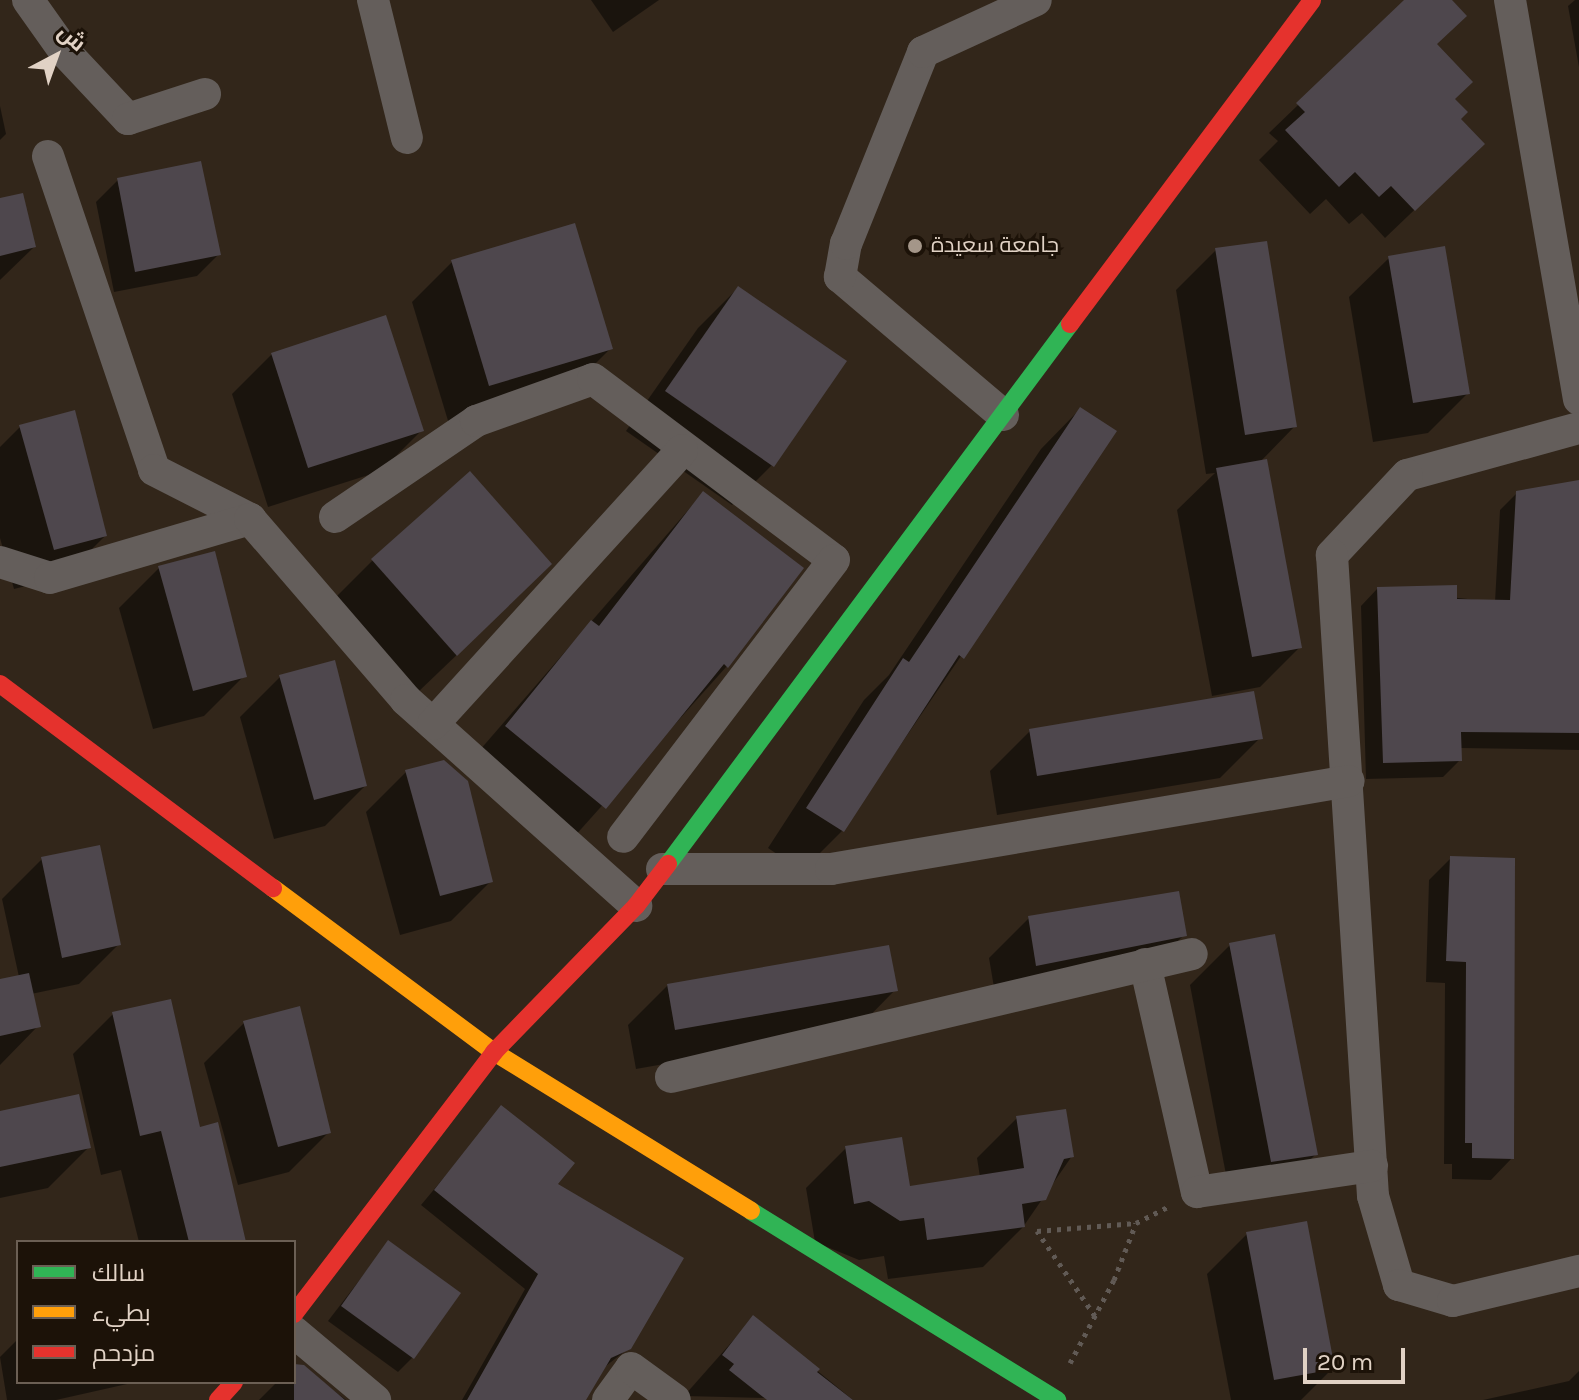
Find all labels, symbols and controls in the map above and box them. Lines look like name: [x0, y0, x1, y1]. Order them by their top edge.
north arrow: [16, 16, 96, 96]
text: ش: [53, 19, 91, 57]
place label: جامعة سعيدة: [931, 233, 1059, 259]
marker: جامعة سعيدة: [906, 237, 924, 255]
legend: [16, 1240, 296, 1384]
text: سالك: [92, 1259, 145, 1287]
text: بطيء: [92, 1299, 151, 1327]
scale bar: [1307, 1332, 1409, 1382]
text: مزدحم: [92, 1339, 155, 1367]
text: 20 m: [1317, 1348, 1373, 1376]

